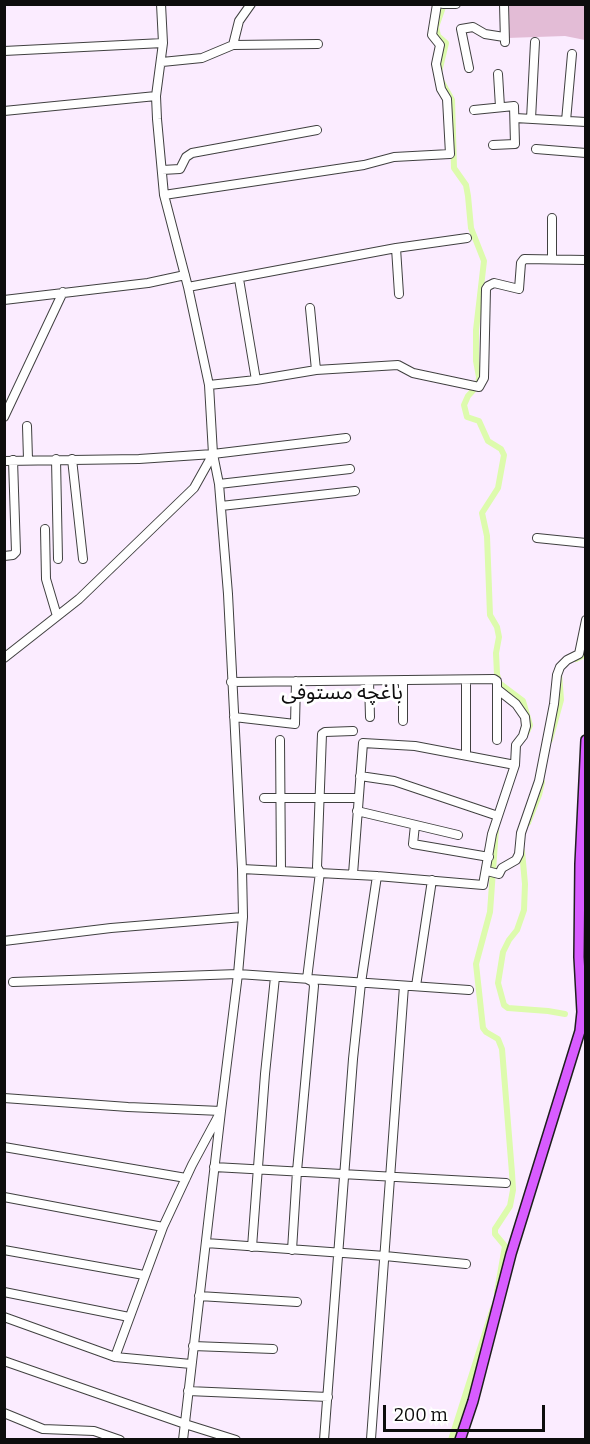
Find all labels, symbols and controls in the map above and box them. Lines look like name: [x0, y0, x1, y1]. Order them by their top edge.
district label: باغچه مستوفی: [281, 680, 403, 706]
scale bar: [386, 1393, 548, 1431]
text: 200 m: [394, 1404, 448, 1426]

